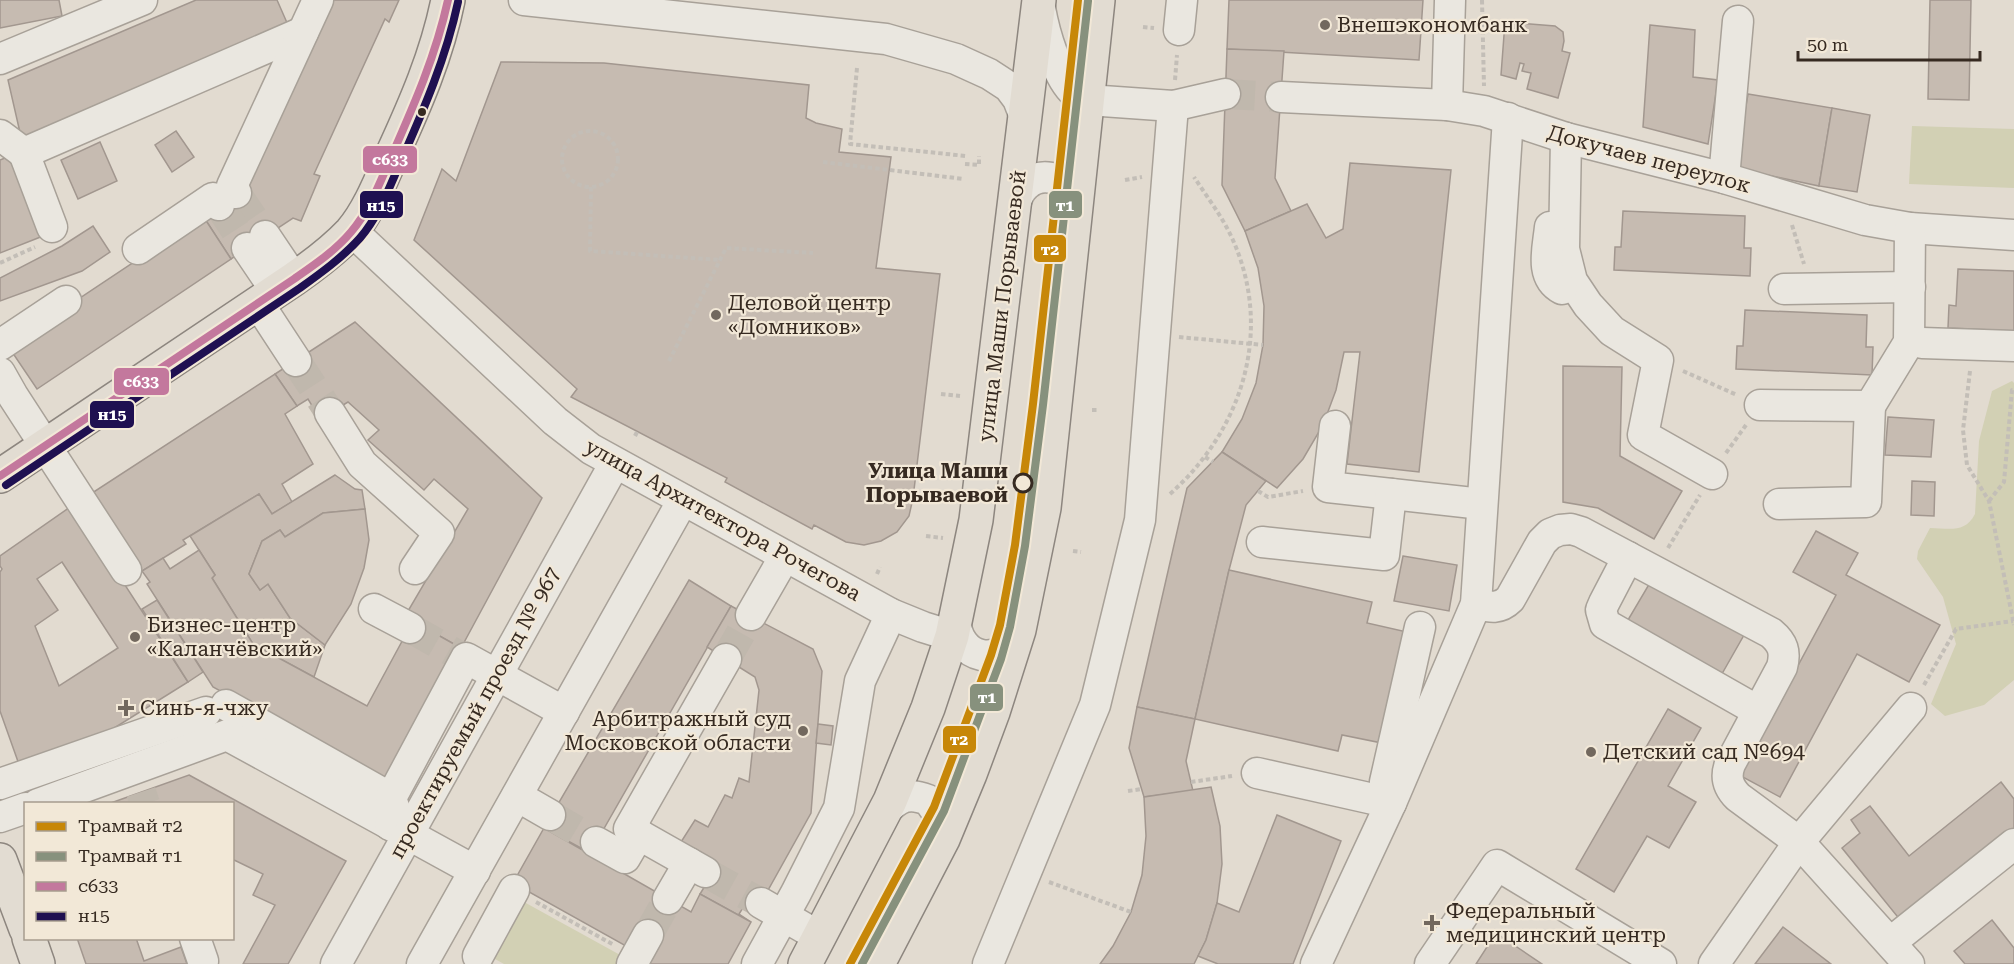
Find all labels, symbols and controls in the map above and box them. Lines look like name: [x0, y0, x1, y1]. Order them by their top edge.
place label: Внешэкономбанк: [1337, 13, 1528, 37]
marker: Внешэкономбанк: [1318, 18, 1332, 32]
scale bar: [1798, 24, 1980, 62]
text: 50 m: [1807, 34, 1848, 55]
unlabelled marker: [416, 106, 428, 118]
street label: Докучаев переулок: [1545, 120, 1753, 198]
line badge: с633: [362, 145, 418, 174]
text: с633: [372, 150, 408, 169]
street label: улица Маши Порываевой: [973, 169, 1031, 443]
line badge: н15: [359, 190, 404, 219]
line badge: т1: [1048, 190, 1083, 219]
text: н15: [367, 196, 395, 215]
text: т1: [1056, 196, 1074, 215]
line badge: т2: [1033, 234, 1067, 263]
text: т2: [1041, 240, 1059, 259]
place label: Деловой центр «Домников»: [728, 291, 891, 339]
marker: Деловой центр «Домников»: [709, 308, 723, 322]
line badge: с633: [113, 367, 170, 396]
text: с633: [123, 372, 159, 391]
line badge: н15: [89, 400, 135, 429]
text: н15: [98, 405, 126, 424]
street label: улица Архитектора Рочегова: [581, 434, 865, 606]
place label: Улица Маши Порываевой: [866, 459, 1008, 507]
marker: Улица Маши Порываевой: [1013, 473, 1033, 493]
street label: проектируемый проезд № 967: [385, 563, 565, 863]
place label: Бизнес-центр «Каланчёвский»: [147, 613, 322, 661]
marker: Бизнес-центр «Каланчёвский»: [128, 630, 142, 644]
line badge: т1: [969, 683, 1004, 712]
text: т1: [978, 688, 996, 707]
place label: Синь-я-чжу: [140, 696, 269, 720]
marker: Синь-я-чжу: [117, 699, 135, 717]
place label: Арбитражный суд Московской области: [564, 707, 791, 755]
marker: Арбитражный суд Московской области: [796, 724, 810, 738]
line badge: т2: [942, 725, 977, 754]
text: т2: [950, 730, 968, 749]
place label: Детский сад №694: [1603, 740, 1805, 764]
marker: Детский сад №694: [1584, 745, 1598, 759]
legend: [24, 802, 234, 940]
text: Трамвай т2: [78, 815, 183, 836]
text: Трамвай т1: [78, 845, 183, 866]
text: с633: [78, 875, 118, 896]
place label: Федеральный медицинский центр: [1446, 899, 1666, 947]
text: н15: [78, 905, 110, 926]
marker: Федеральный медицинский центр: [1423, 914, 1441, 932]

